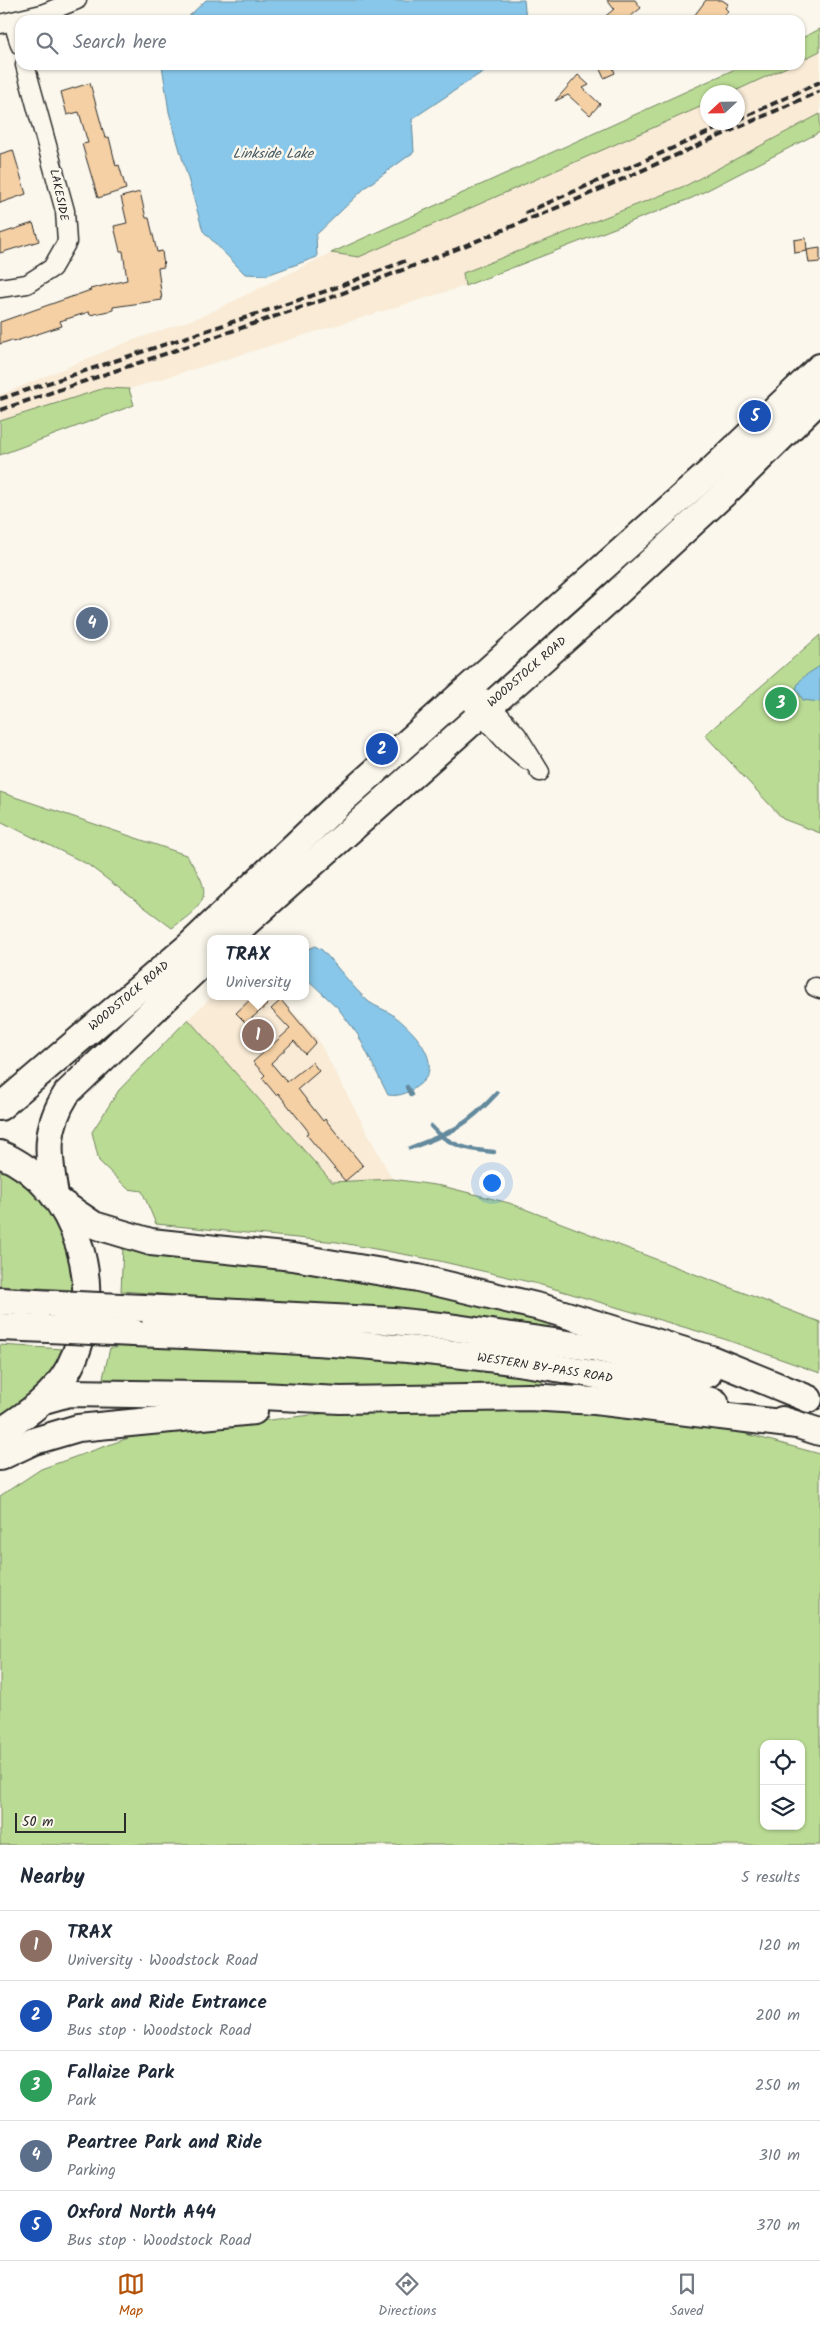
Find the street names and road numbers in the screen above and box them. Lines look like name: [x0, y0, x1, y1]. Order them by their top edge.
street label: LAKESIDE: [44, 167, 74, 224]
street label: WOODSTOCK ROAD: [483, 632, 571, 712]
street label: WOODSTOCK ROAD: [84, 956, 174, 1036]
street label: WESTERN BY-PASS ROAD: [476, 1348, 614, 1388]

